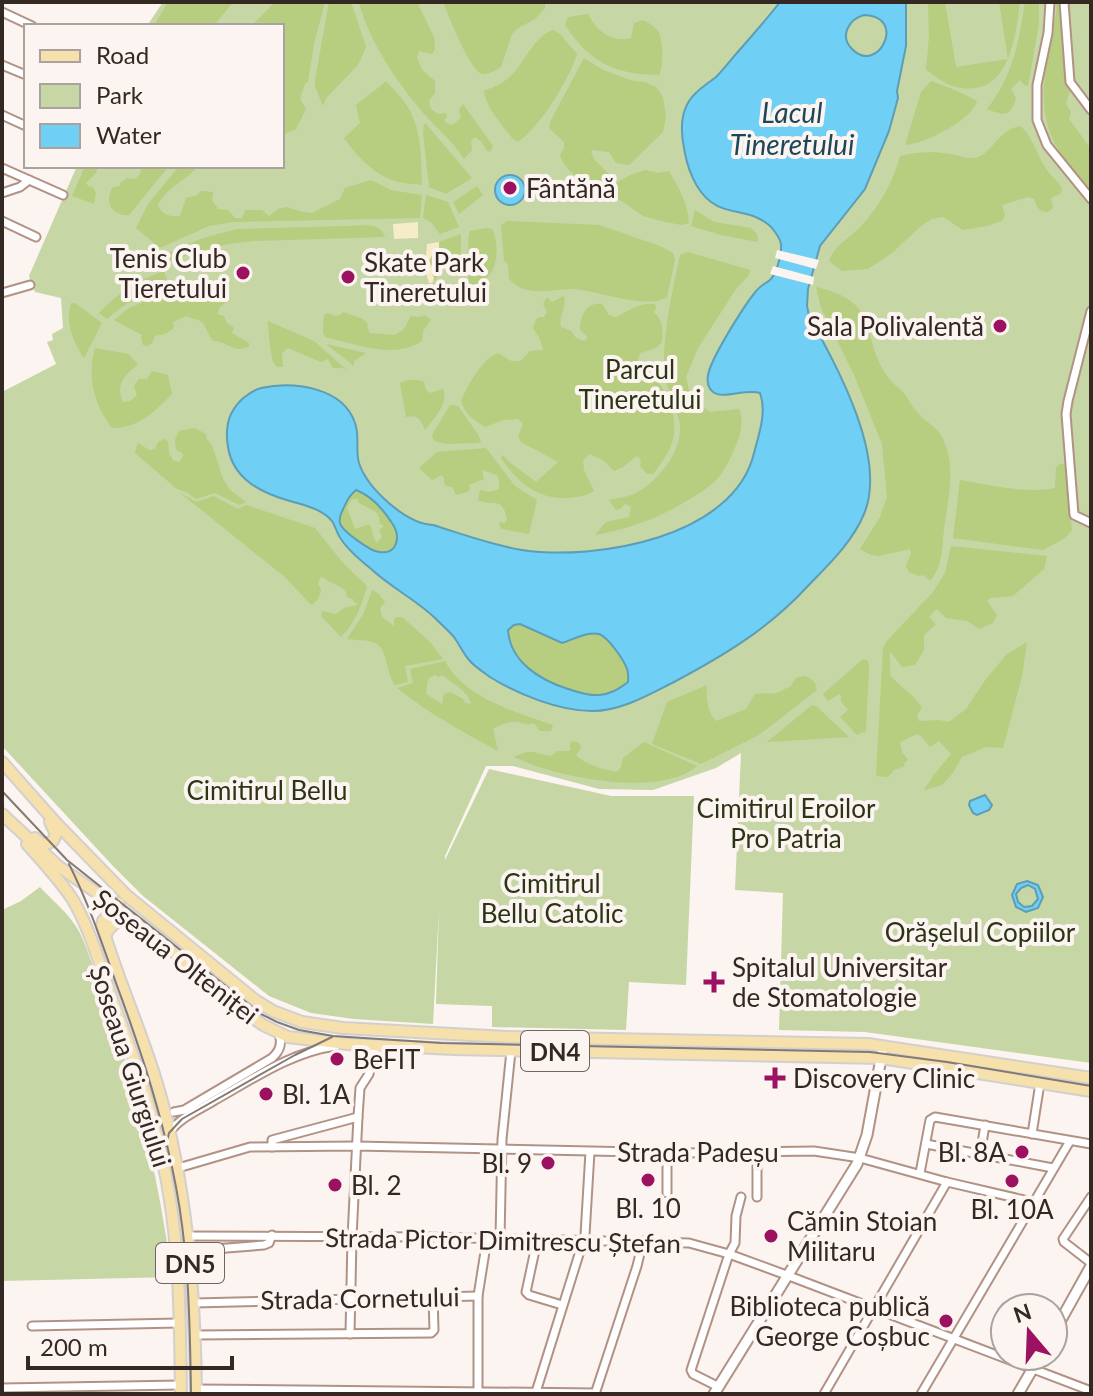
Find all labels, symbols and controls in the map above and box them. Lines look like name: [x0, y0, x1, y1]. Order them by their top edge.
legend: [24, 24, 284, 168]
text: Road: [96, 40, 149, 69]
text: Park: [96, 80, 144, 109]
water label: Lacul Tineretului: [730, 95, 855, 161]
text: Water: [96, 120, 161, 149]
place label: Fântănă: [526, 172, 616, 204]
marker: Fântănă: [501, 179, 519, 197]
place label: Tenis Club Tieretului: [110, 242, 227, 304]
place label: Skate Park Tineretului: [364, 246, 487, 308]
marker: Tenis Club Tieretului: [234, 264, 252, 282]
marker: Skate Park Tineretului: [339, 268, 357, 286]
place label: Sala Polivalentă: [807, 310, 984, 342]
marker: Sala Polivalentă: [991, 317, 1009, 335]
park label: Parcul Tineretului: [578, 353, 702, 415]
park label: Cimitirul Bellu: [186, 774, 348, 806]
park label: Cimitirul Eroilor Pro Patria: [697, 792, 876, 854]
park label: Cimitirul Bellu Catolic: [481, 867, 623, 929]
street label: Șoseaua Olteniței: [87, 882, 265, 1030]
park label: Orășelul Copiilor: [885, 916, 1076, 948]
place label: Spitalul Universitar de Stomatologie: [732, 951, 948, 1013]
street label: Șoseaua Giurgiului: [83, 961, 179, 1171]
marker: Spitalul Universitar de Stomatologie: [703, 971, 725, 993]
road number: DN4: [521, 1031, 589, 1071]
place label: BeFIT: [353, 1043, 420, 1075]
marker: BeFIT: [328, 1050, 346, 1068]
place label: Discovery Clinic: [793, 1062, 975, 1094]
marker: Discovery Clinic: [764, 1067, 786, 1089]
place label: Bl. 1A: [282, 1078, 351, 1110]
marker: Bl. 1A: [257, 1085, 275, 1103]
street label: Strada Padeșu: [617, 1136, 779, 1168]
place label: Bl. 8A: [938, 1136, 1006, 1168]
marker: Bl. 8A: [1013, 1143, 1031, 1161]
place label: Bl. 9: [481, 1147, 532, 1179]
marker: Bl. 9: [539, 1154, 557, 1172]
place label: Bl. 2: [351, 1169, 402, 1201]
marker: Bl. 10: [639, 1171, 657, 1189]
marker: Bl. 10A: [1003, 1172, 1021, 1190]
marker: Bl. 2: [326, 1176, 344, 1194]
place label: Bl. 10: [615, 1192, 681, 1224]
place label: Bl. 10A: [970, 1193, 1054, 1225]
place label: Cămin Stoian Militaru: [787, 1205, 937, 1267]
street label: Strada Pictor Dimitrescu Ștefan: [325, 1221, 681, 1259]
marker: Cămin Stoian Militaru: [762, 1227, 780, 1245]
road number: DN5: [156, 1243, 224, 1283]
street label: Strada Cornetului: [260, 1280, 460, 1316]
place label: Biblioteca publică George Coșbuc: [729, 1290, 930, 1352]
north arrow: [989, 1292, 1069, 1372]
text: N: [1010, 1297, 1035, 1328]
marker: Biblioteca publică George Coșbuc: [937, 1312, 955, 1330]
scale bar: [28, 1320, 232, 1370]
text: 200 m: [40, 1332, 108, 1361]

